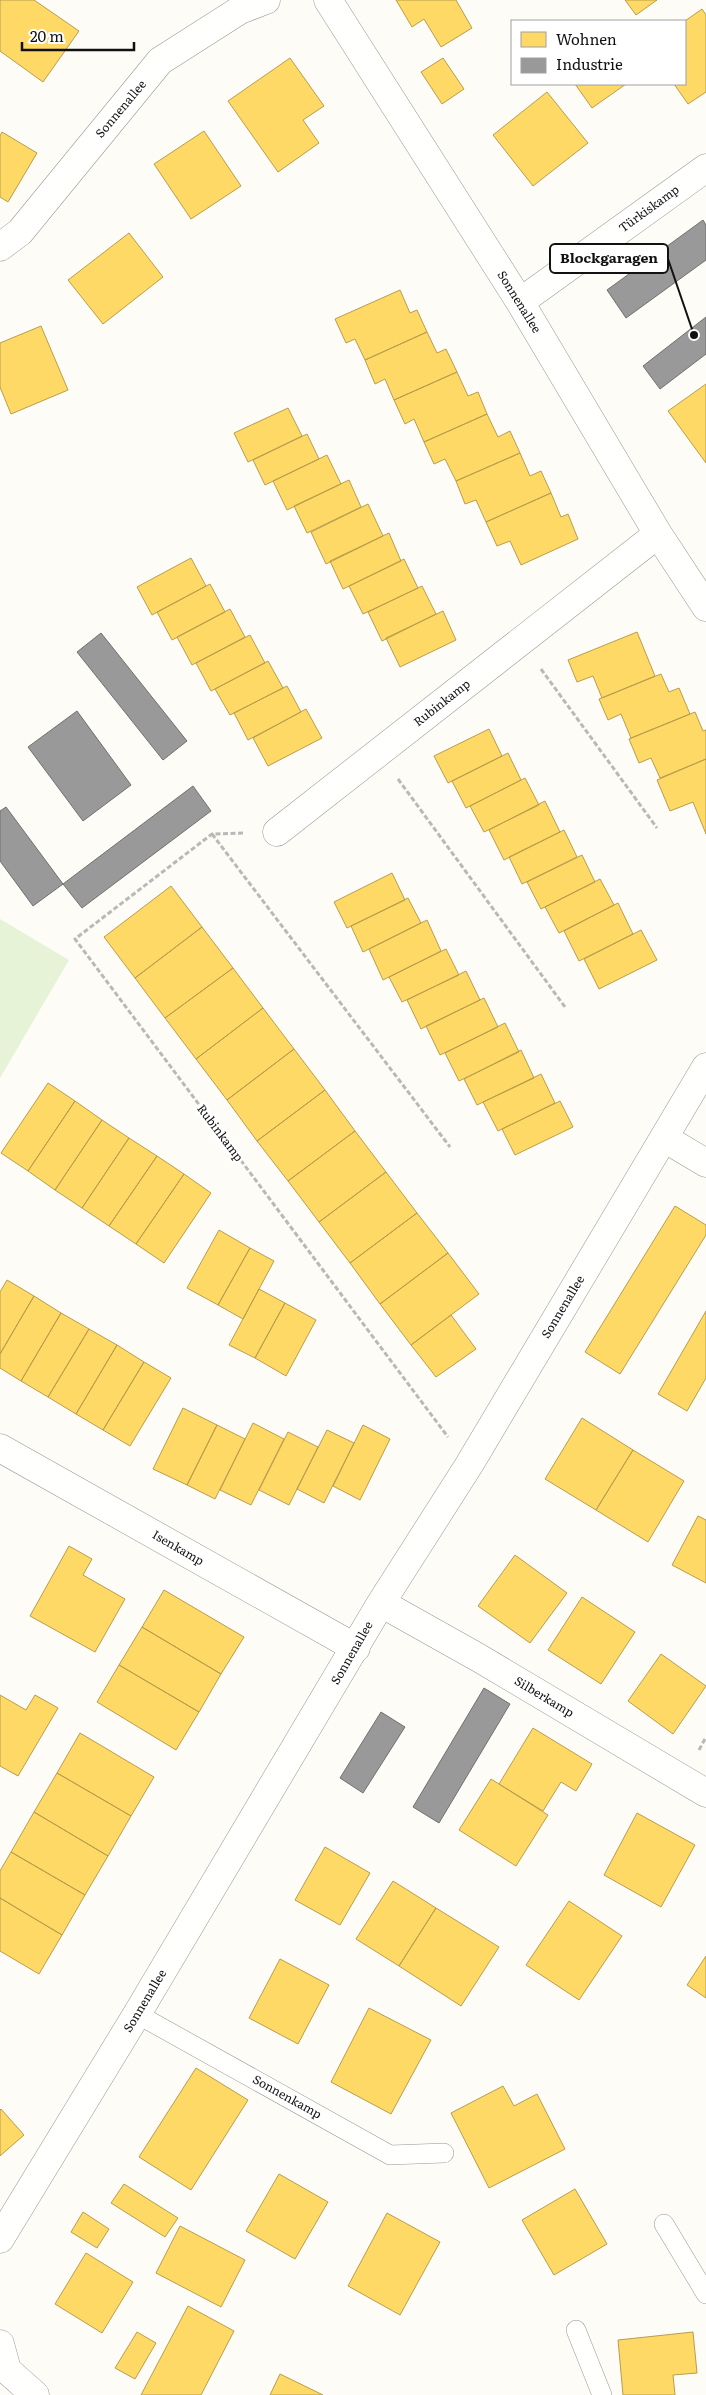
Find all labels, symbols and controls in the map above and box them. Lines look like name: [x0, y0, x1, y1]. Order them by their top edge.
scale bar: [22, 20, 135, 52]
legend: [511, 20, 686, 85]
text: 20 m: [30, 24, 64, 47]
text: Wohnen: [556, 27, 617, 50]
text: Industrie: [556, 52, 623, 75]
street label: Sonnenallee: [91, 75, 150, 141]
street label: Türkiskamp: [614, 180, 682, 236]
callout: Blockgaragen: [550, 244, 668, 273]
text: Blockgaragen: [560, 247, 658, 267]
street label: Sonnenallee: [493, 267, 546, 336]
street label: Rubinkamp: [409, 674, 473, 730]
street label: Rubinkamp: [193, 1100, 248, 1165]
street label: Sonnenallee: [536, 1272, 588, 1341]
street label: Isenkamp: [149, 1525, 208, 1569]
street label: Sonnenallee: [326, 1617, 377, 1688]
street label: Silberkamp: [511, 1671, 578, 1721]
street label: Sonnenallee: [118, 1966, 170, 2035]
street label: Sonnenkamp: [250, 2070, 325, 2123]

